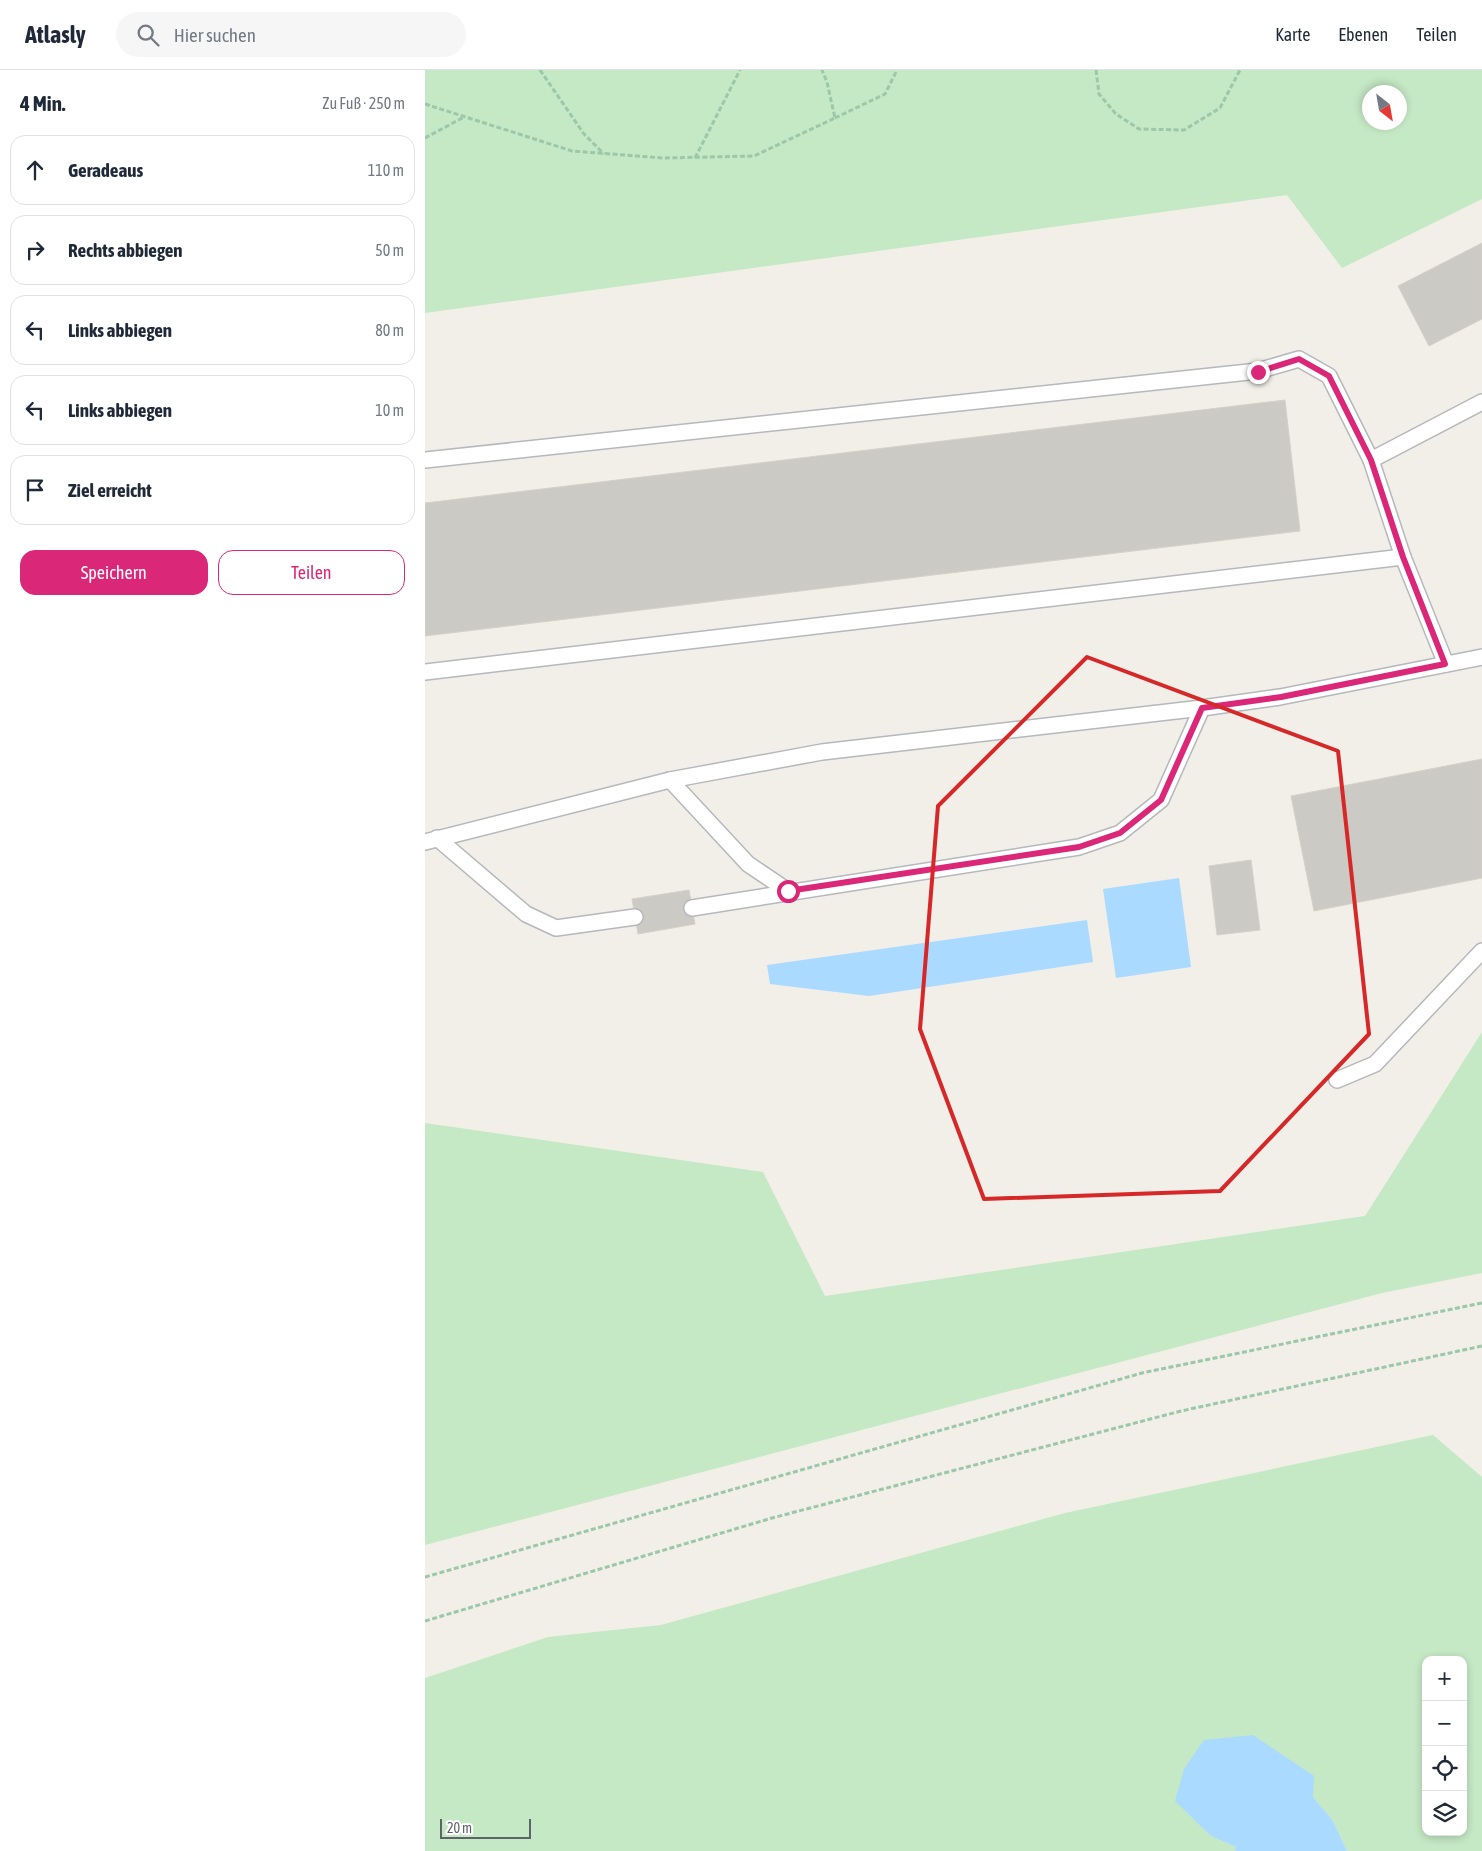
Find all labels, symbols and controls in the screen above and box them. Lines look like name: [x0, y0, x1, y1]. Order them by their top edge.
search box: [116, 12, 466, 57]
text: Atlasly: [25, 21, 86, 48]
icon: search: [134, 21, 162, 49]
text: Hier suchen: [174, 24, 256, 46]
text: Karte: [1275, 24, 1310, 45]
text: Ebenen: [1338, 24, 1388, 45]
text: Teilen: [1416, 24, 1457, 45]
north arrow: [1362, 85, 1407, 130]
text: 4 Min.: [20, 91, 66, 115]
text: Zu Fuß · 250 m: [322, 94, 405, 112]
icon: ahead: [21, 156, 49, 184]
text: Geradeaus: [68, 159, 143, 181]
text: 110 m: [368, 161, 404, 179]
icon: right: [21, 236, 49, 264]
text: Rechts abbiegen: [68, 239, 183, 261]
text: 50 m: [375, 241, 404, 259]
icon: left: [21, 316, 49, 344]
text: Links abbiegen: [68, 319, 172, 341]
text: 80 m: [375, 321, 404, 339]
route end: [1247, 361, 1270, 384]
icon: left: [21, 396, 49, 424]
text: Links abbiegen: [68, 399, 172, 421]
text: 10 m: [375, 401, 404, 419]
icon: arrive: [21, 476, 49, 504]
text: Ziel erreicht: [68, 479, 152, 501]
button: Speichern: [20, 550, 208, 595]
button: Teilen: [218, 550, 405, 595]
route start: [777, 880, 800, 903]
map controls: [1422, 1656, 1467, 1836]
button: +: [1422, 1656, 1467, 1701]
button: −: [1422, 1701, 1467, 1746]
button: locate: [1422, 1746, 1467, 1791]
button: layers: [1422, 1791, 1467, 1836]
scale bar: [440, 1816, 531, 1839]
text: 20 m: [447, 1820, 472, 1836]

